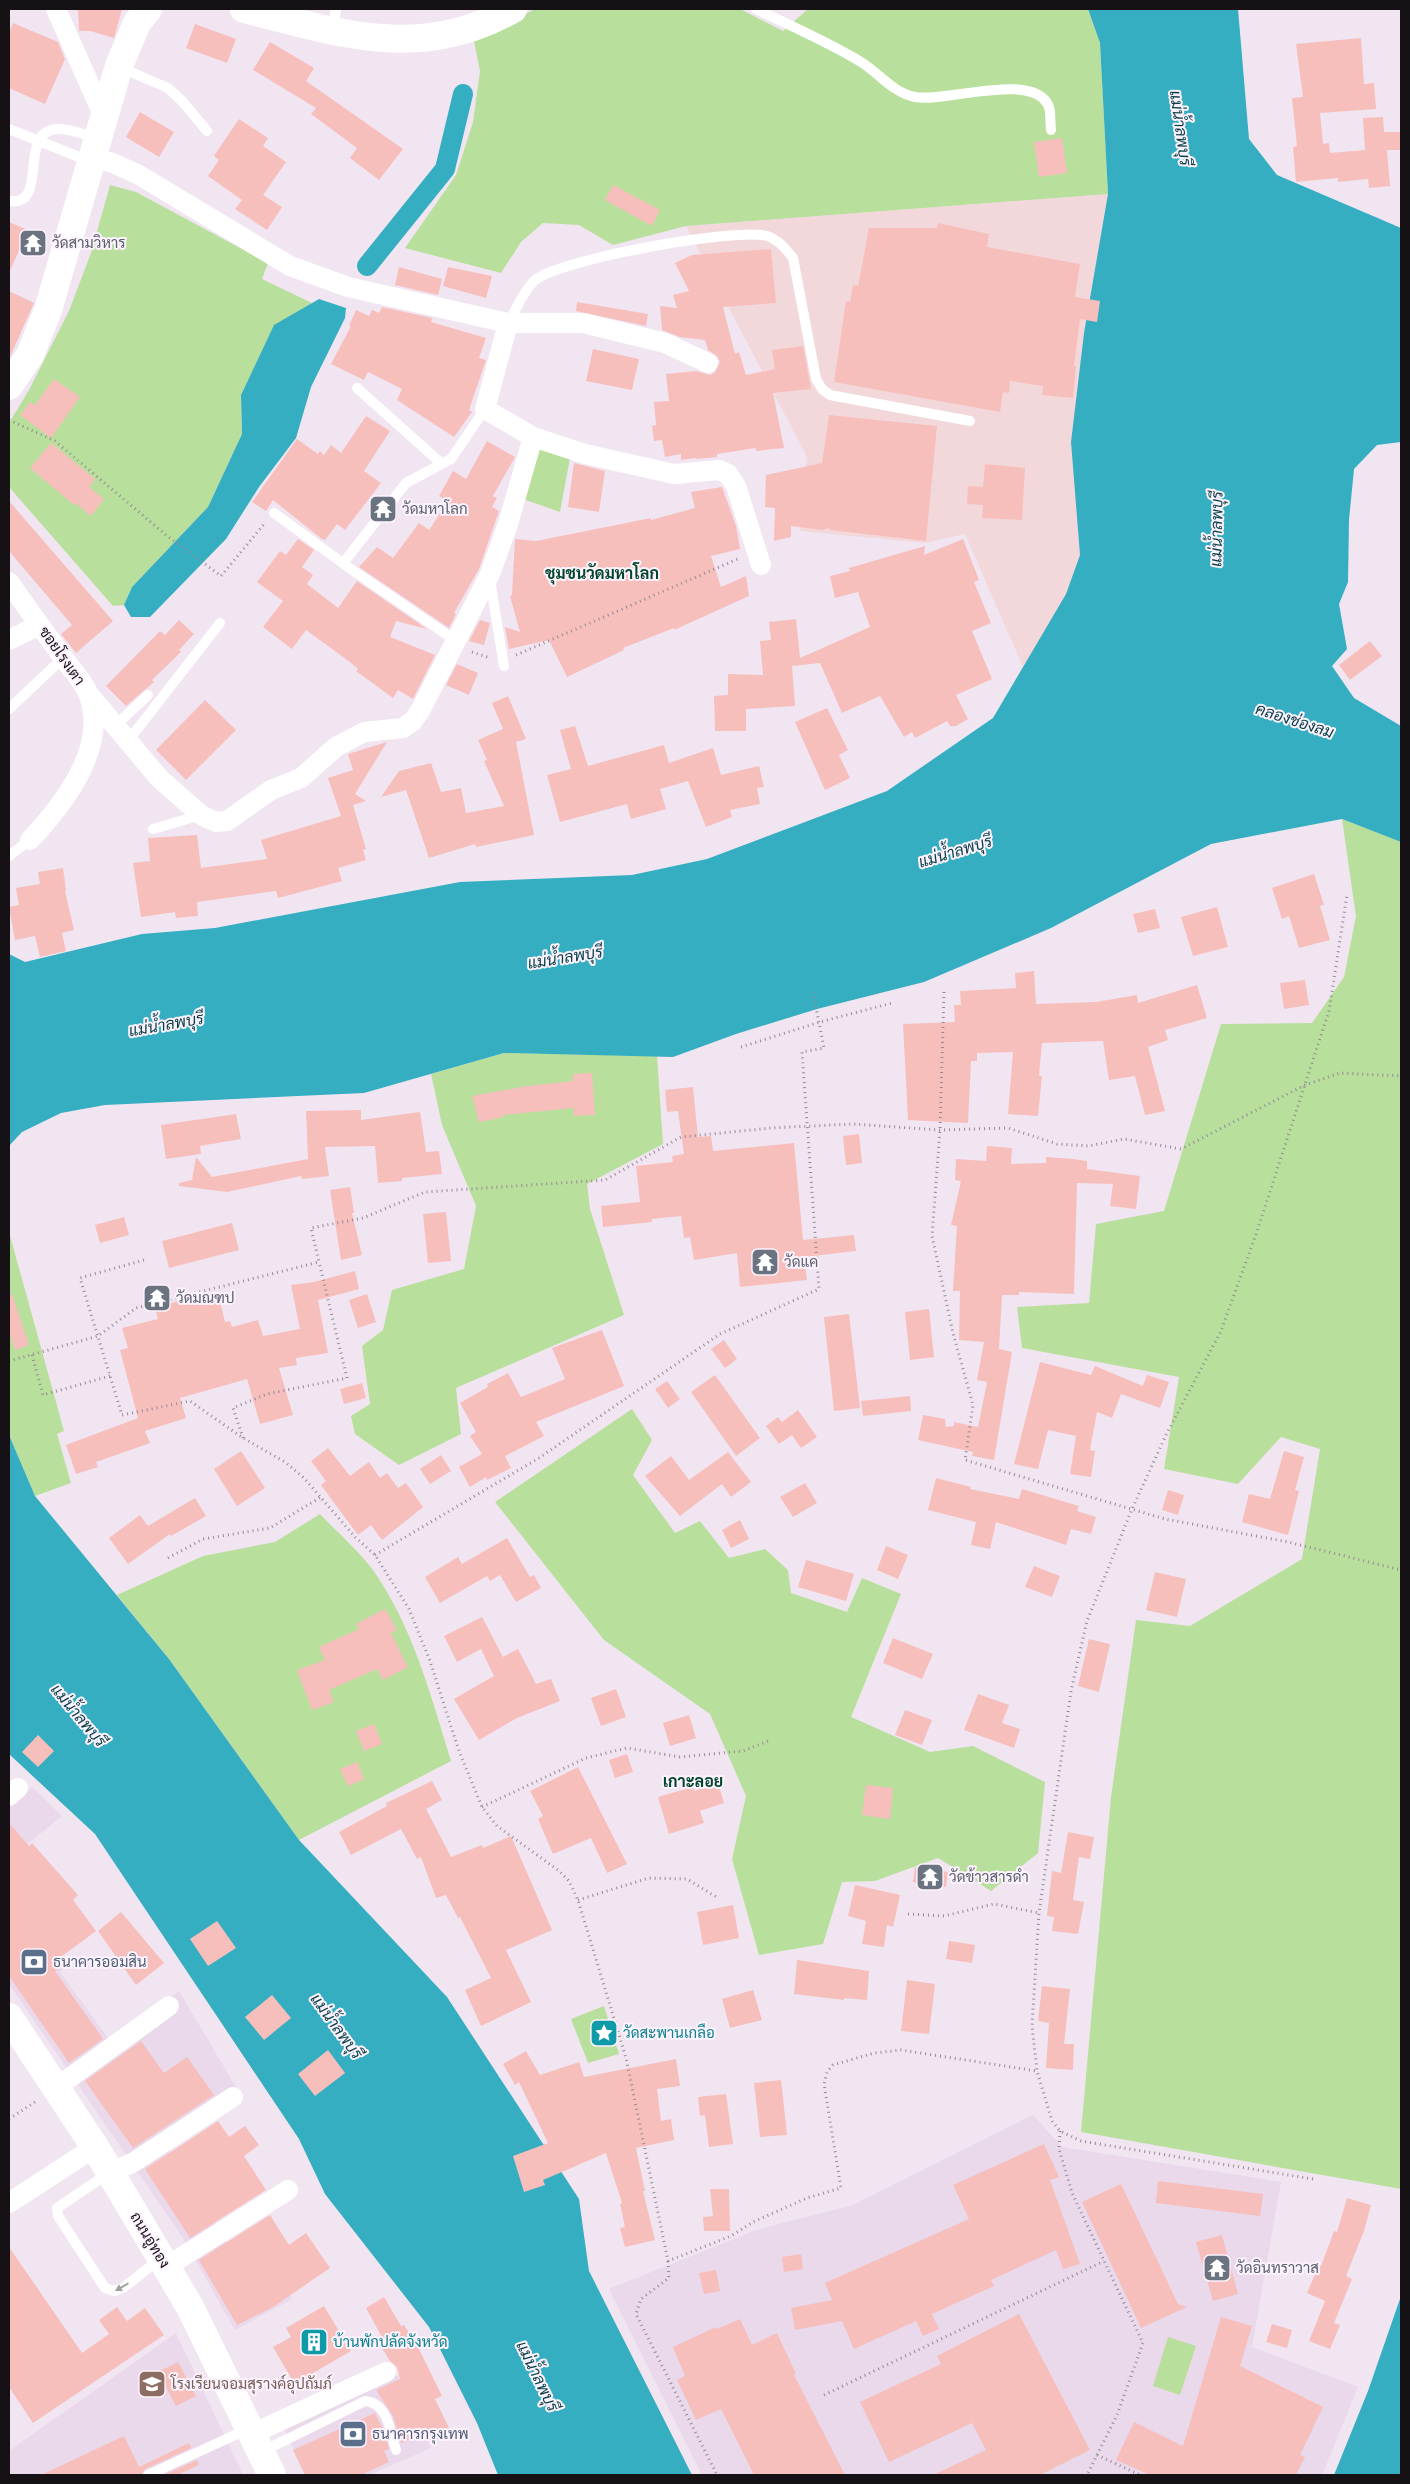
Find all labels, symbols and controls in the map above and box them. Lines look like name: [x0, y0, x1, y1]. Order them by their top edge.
water label: แม่น้ำลพบุรี: [1164, 88, 1200, 168]
temple icon: วัดสามวิหาร: [18, 228, 48, 258]
place label: วัดสามวิหาร: [52, 232, 126, 253]
water label: แม่น้ำลพบุรี: [1201, 490, 1229, 567]
temple icon: วัดมหาโลก: [368, 494, 398, 524]
place label: วัดมหาโลก: [402, 498, 468, 519]
district label: ชุมชนวัดมหาโลก: [545, 562, 659, 585]
street label: ซอยโรงเตา: [34, 622, 90, 689]
water label: คลองช่องลม: [1253, 697, 1337, 743]
water label: แม่น้ำลพบุรี: [915, 826, 996, 874]
water label: แม่น้ำลพบุรี: [525, 937, 606, 975]
water label: แม่น้ำลพบุรี: [126, 1003, 207, 1042]
temple icon: วัดแค: [750, 1247, 780, 1277]
place label: วัดแค: [784, 1251, 818, 1272]
temple icon: วัดมณฑป: [142, 1283, 172, 1313]
place label: วัดมณฑป: [176, 1287, 235, 1308]
water label: แม่น้ำลพบุรี: [45, 1677, 115, 1753]
district label: เกาะลอย: [663, 1770, 723, 1792]
temple icon: วัดข้าวสารดำ: [915, 1862, 945, 1892]
place label: วัดข้าวสารดำ: [949, 1866, 1029, 1887]
bank icon: ธนาคารออมสิน: [19, 1947, 49, 1977]
place label: ธนาคารออมสิน: [53, 1951, 147, 1972]
water label: แม่น้ำลพบุรี: [305, 1987, 371, 2065]
place icon: วัดสะพานเกลือ: [589, 2018, 619, 2048]
place label: วัดสะพานเกลือ: [623, 2022, 715, 2043]
street label: ถนนอู่ทอง: [125, 2208, 175, 2272]
temple icon: วัดอินทราวาส: [1202, 2253, 1232, 2283]
place label: วัดอินทราวาส: [1236, 2257, 1319, 2278]
one-way arrow: [114, 2283, 129, 2291]
building icon: บ้านพักปลัดจังหวัด: [299, 2327, 329, 2357]
place label: บ้านพักปลัดจังหวัด: [333, 2331, 448, 2352]
water label: แม่น้ำลพบุรี: [511, 2336, 568, 2416]
school or university icon: โรงเรียนจอมสุรางค์อุปถัมภ์: [137, 2369, 167, 2399]
place label: โรงเรียนจอมสุรางค์อุปถัมภ์: [170, 2373, 332, 2395]
bank icon: ธนาคารกรุงเทพ: [338, 2419, 368, 2449]
place label: ธนาคารกรุงเทพ: [372, 2423, 469, 2445]

